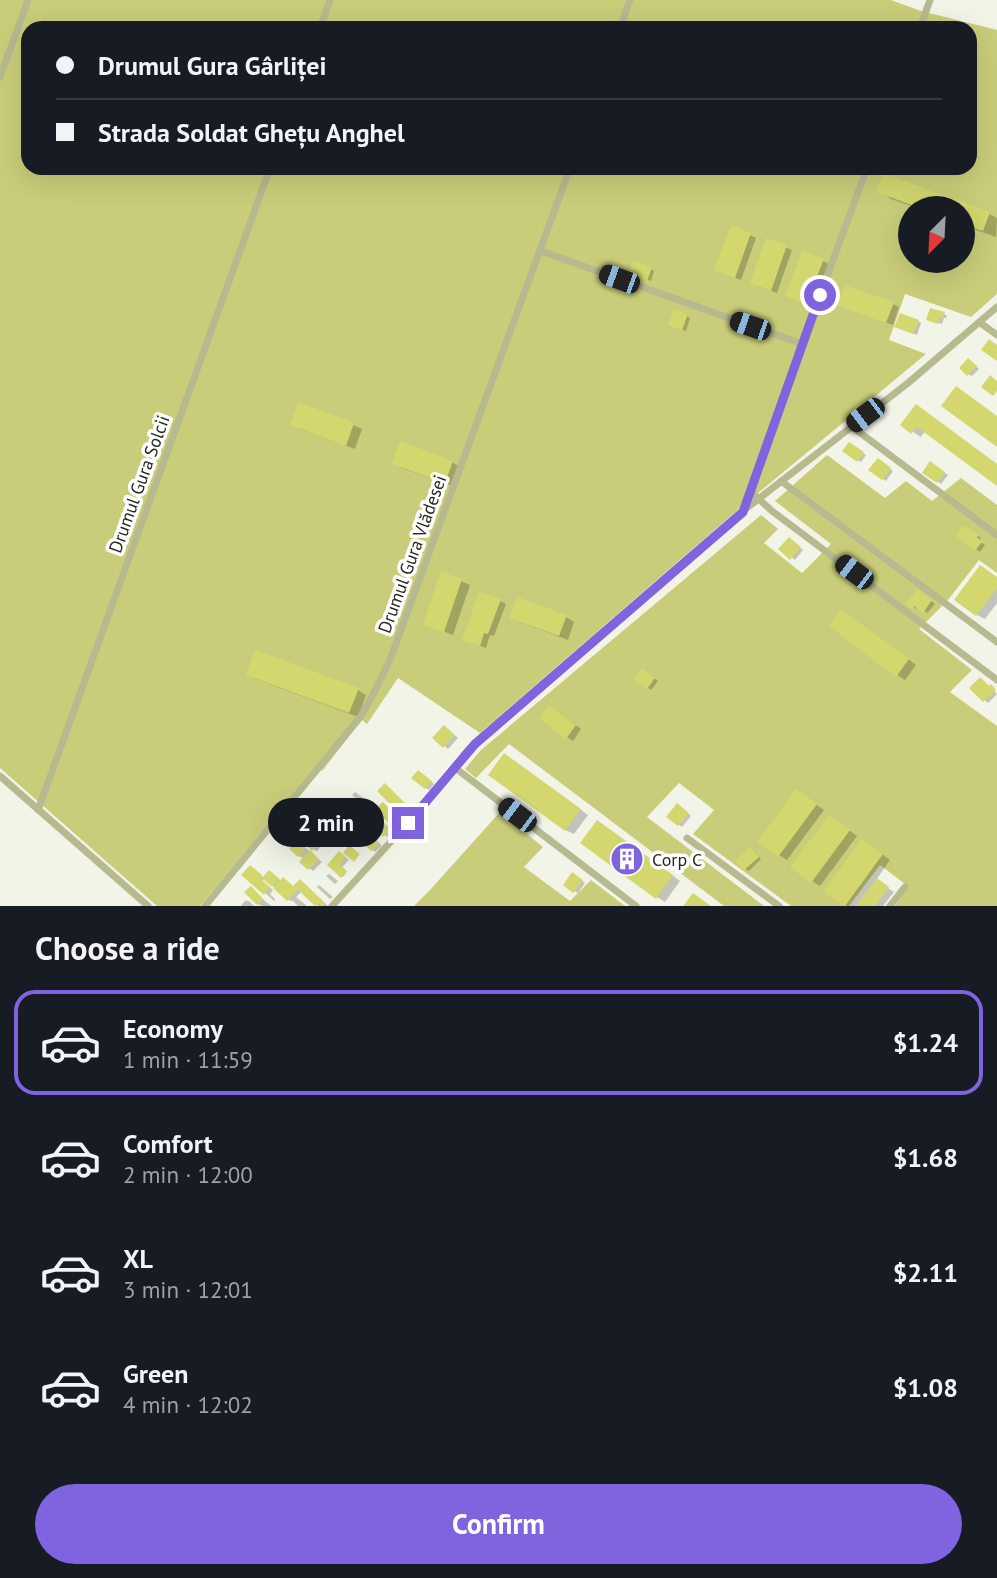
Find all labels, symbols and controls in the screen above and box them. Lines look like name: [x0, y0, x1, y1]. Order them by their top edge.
text: Drumul Gura Gârliței: [98, 49, 326, 82]
text: Strada Soldat Ghețu Anghel: [98, 116, 405, 149]
north arrow: [898, 196, 975, 273]
map controls: [898, 196, 975, 273]
car: [596, 262, 643, 296]
route start: [804, 279, 836, 311]
car: [727, 309, 774, 343]
car: [842, 394, 889, 436]
street label: Drumul Gura Solcii: [103, 412, 175, 556]
street label: Drumul Gura Vlădesei: [373, 472, 451, 636]
car: [831, 551, 878, 593]
car: [494, 794, 541, 836]
callout: 2 min: [268, 798, 384, 848]
route end: [392, 807, 424, 839]
text: 2 min: [298, 808, 354, 837]
building icon: Corp C: [608, 840, 646, 878]
place label: Corp C: [652, 848, 702, 871]
text: Choose a ride: [35, 927, 220, 969]
icon: car: [39, 1011, 102, 1074]
text: Economy: [123, 1012, 223, 1045]
text: $1.24: [893, 1026, 958, 1059]
text: 1 min · 11:59: [123, 1045, 253, 1074]
icon: car: [39, 1126, 102, 1189]
text: Comfort: [123, 1127, 213, 1160]
text: $1.68: [893, 1141, 958, 1174]
text: 2 min · 12:00: [123, 1160, 253, 1189]
icon: car: [39, 1241, 102, 1304]
text: XL: [123, 1242, 153, 1275]
text: $2.11: [893, 1256, 958, 1289]
text: 3 min · 12:01: [123, 1275, 253, 1304]
icon: car: [39, 1356, 102, 1419]
text: Green: [123, 1357, 188, 1390]
text: $1.08: [893, 1371, 958, 1404]
text: 4 min · 12:02: [123, 1390, 253, 1419]
button: Confirm: [35, 1484, 962, 1564]

